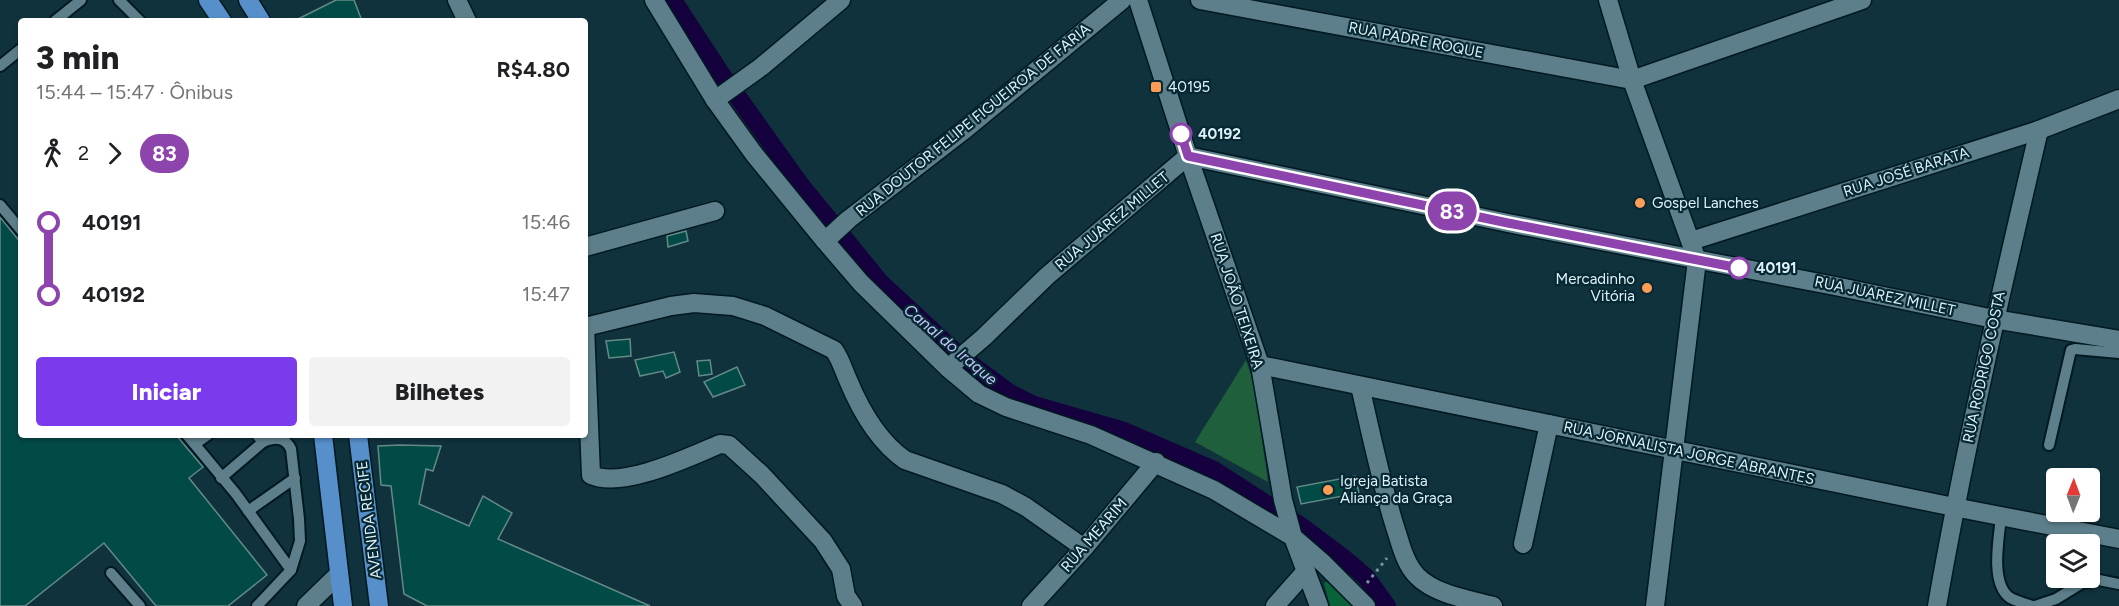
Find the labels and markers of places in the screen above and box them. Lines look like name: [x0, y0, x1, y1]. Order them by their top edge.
place label: 40195: [1168, 78, 1210, 96]
marker: 40195: [1149, 80, 1163, 94]
marker: 40192: [1170, 123, 1192, 145]
place label: 40192: [1198, 125, 1241, 143]
place label: Gospel Lanches: [1652, 194, 1759, 212]
marker: Gospel Lanches: [1633, 196, 1647, 210]
marker: 40191: [1728, 257, 1750, 279]
place label: 40191: [1756, 259, 1797, 277]
place label: Mercadinho Vitória: [1556, 270, 1635, 305]
marker: Mercadinho Vitória: [1640, 281, 1654, 295]
place label: Igreja Batista Aliança da Graça: [1340, 472, 1452, 507]
marker: Igreja Batista Aliança da Graça: [1321, 483, 1335, 497]

